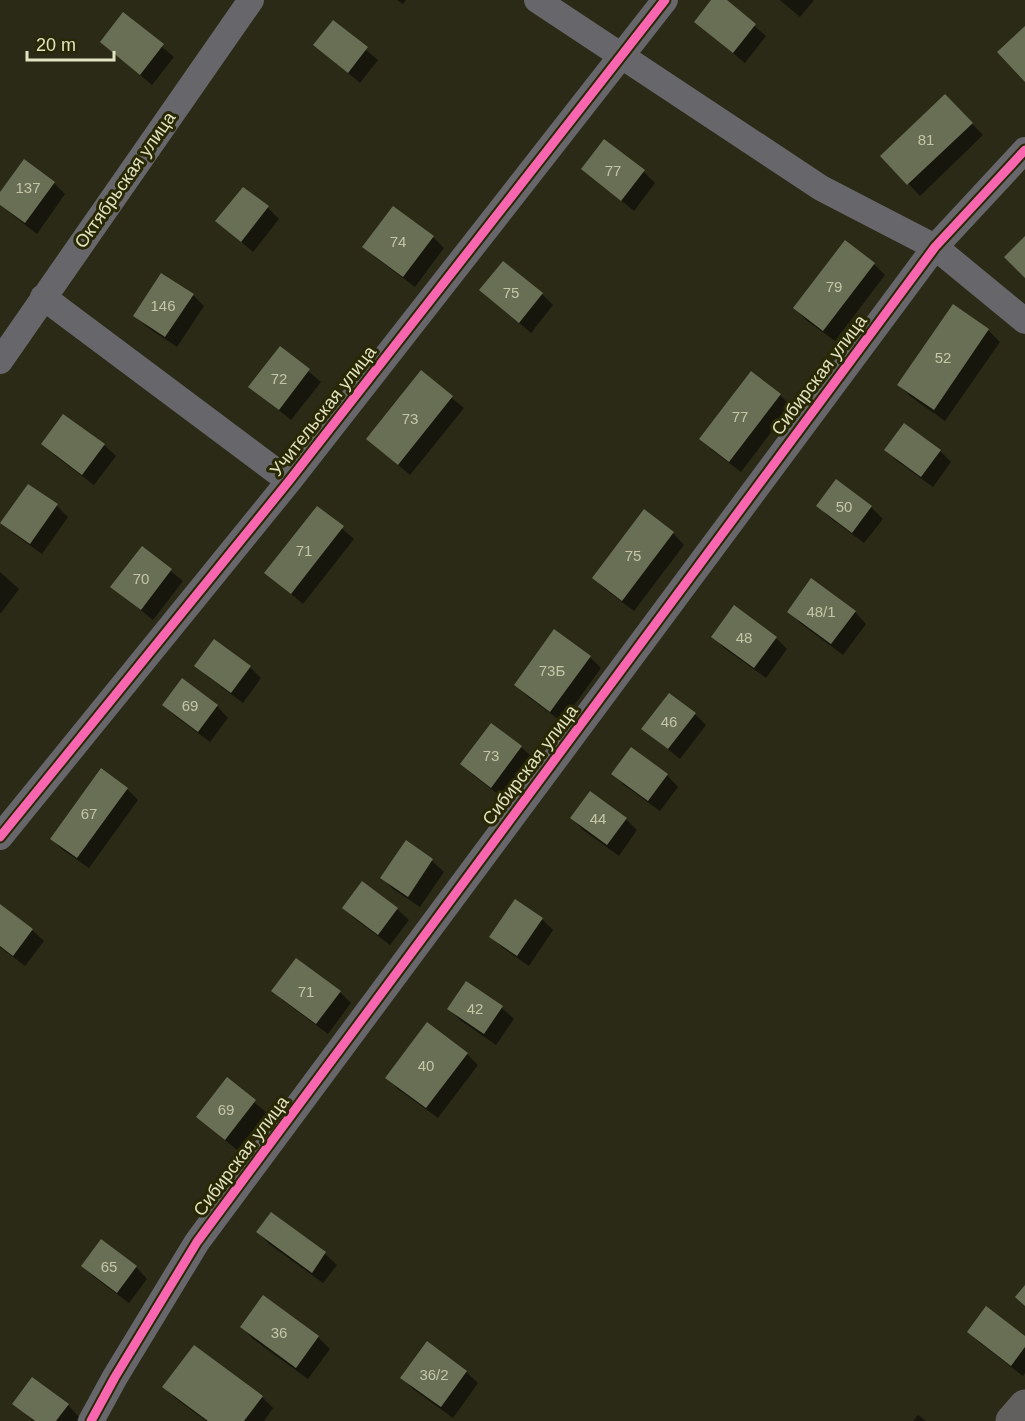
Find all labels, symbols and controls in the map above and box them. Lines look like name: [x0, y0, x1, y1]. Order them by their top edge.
scale bar: [27, 24, 114, 62]
text: 20 m: [36, 35, 76, 55]
street label: Октябрьская улица: [71, 107, 180, 252]
house number: 81: [918, 131, 934, 148]
house number: 77: [605, 162, 621, 179]
house number: 137: [15, 179, 41, 196]
house number: 74: [390, 233, 406, 250]
house number: 79: [826, 278, 842, 295]
house number: 75: [503, 284, 519, 301]
house number: 146: [150, 297, 176, 314]
street label: Сибирская улица: [767, 310, 871, 439]
street label: Учительская улица: [266, 341, 381, 480]
house number: 52: [935, 349, 951, 366]
house number: 72: [271, 370, 287, 387]
house number: 77: [732, 408, 748, 425]
house number: 73: [402, 410, 418, 427]
house number: 50: [836, 498, 852, 515]
house number: 71: [296, 542, 312, 559]
house number: 75: [625, 547, 641, 564]
house number: 70: [133, 570, 149, 587]
house number: 48/1: [806, 603, 836, 620]
house number: 48: [736, 629, 752, 646]
house number: 73Б: [539, 662, 565, 679]
house number: 69: [182, 697, 198, 714]
street label: Сибирская улица: [478, 700, 582, 829]
house number: 46: [661, 713, 677, 730]
house number: 73: [483, 747, 499, 764]
house number: 67: [81, 805, 97, 822]
house number: 44: [590, 810, 606, 827]
house number: 71: [298, 983, 314, 1000]
house number: 42: [467, 1000, 483, 1017]
house number: 40: [418, 1057, 434, 1074]
street label: Сибирская улица: [189, 1091, 293, 1220]
house number: 69: [218, 1101, 234, 1118]
house number: 65: [101, 1258, 117, 1275]
house number: 36: [271, 1324, 287, 1341]
house number: 36/2: [419, 1366, 449, 1383]

